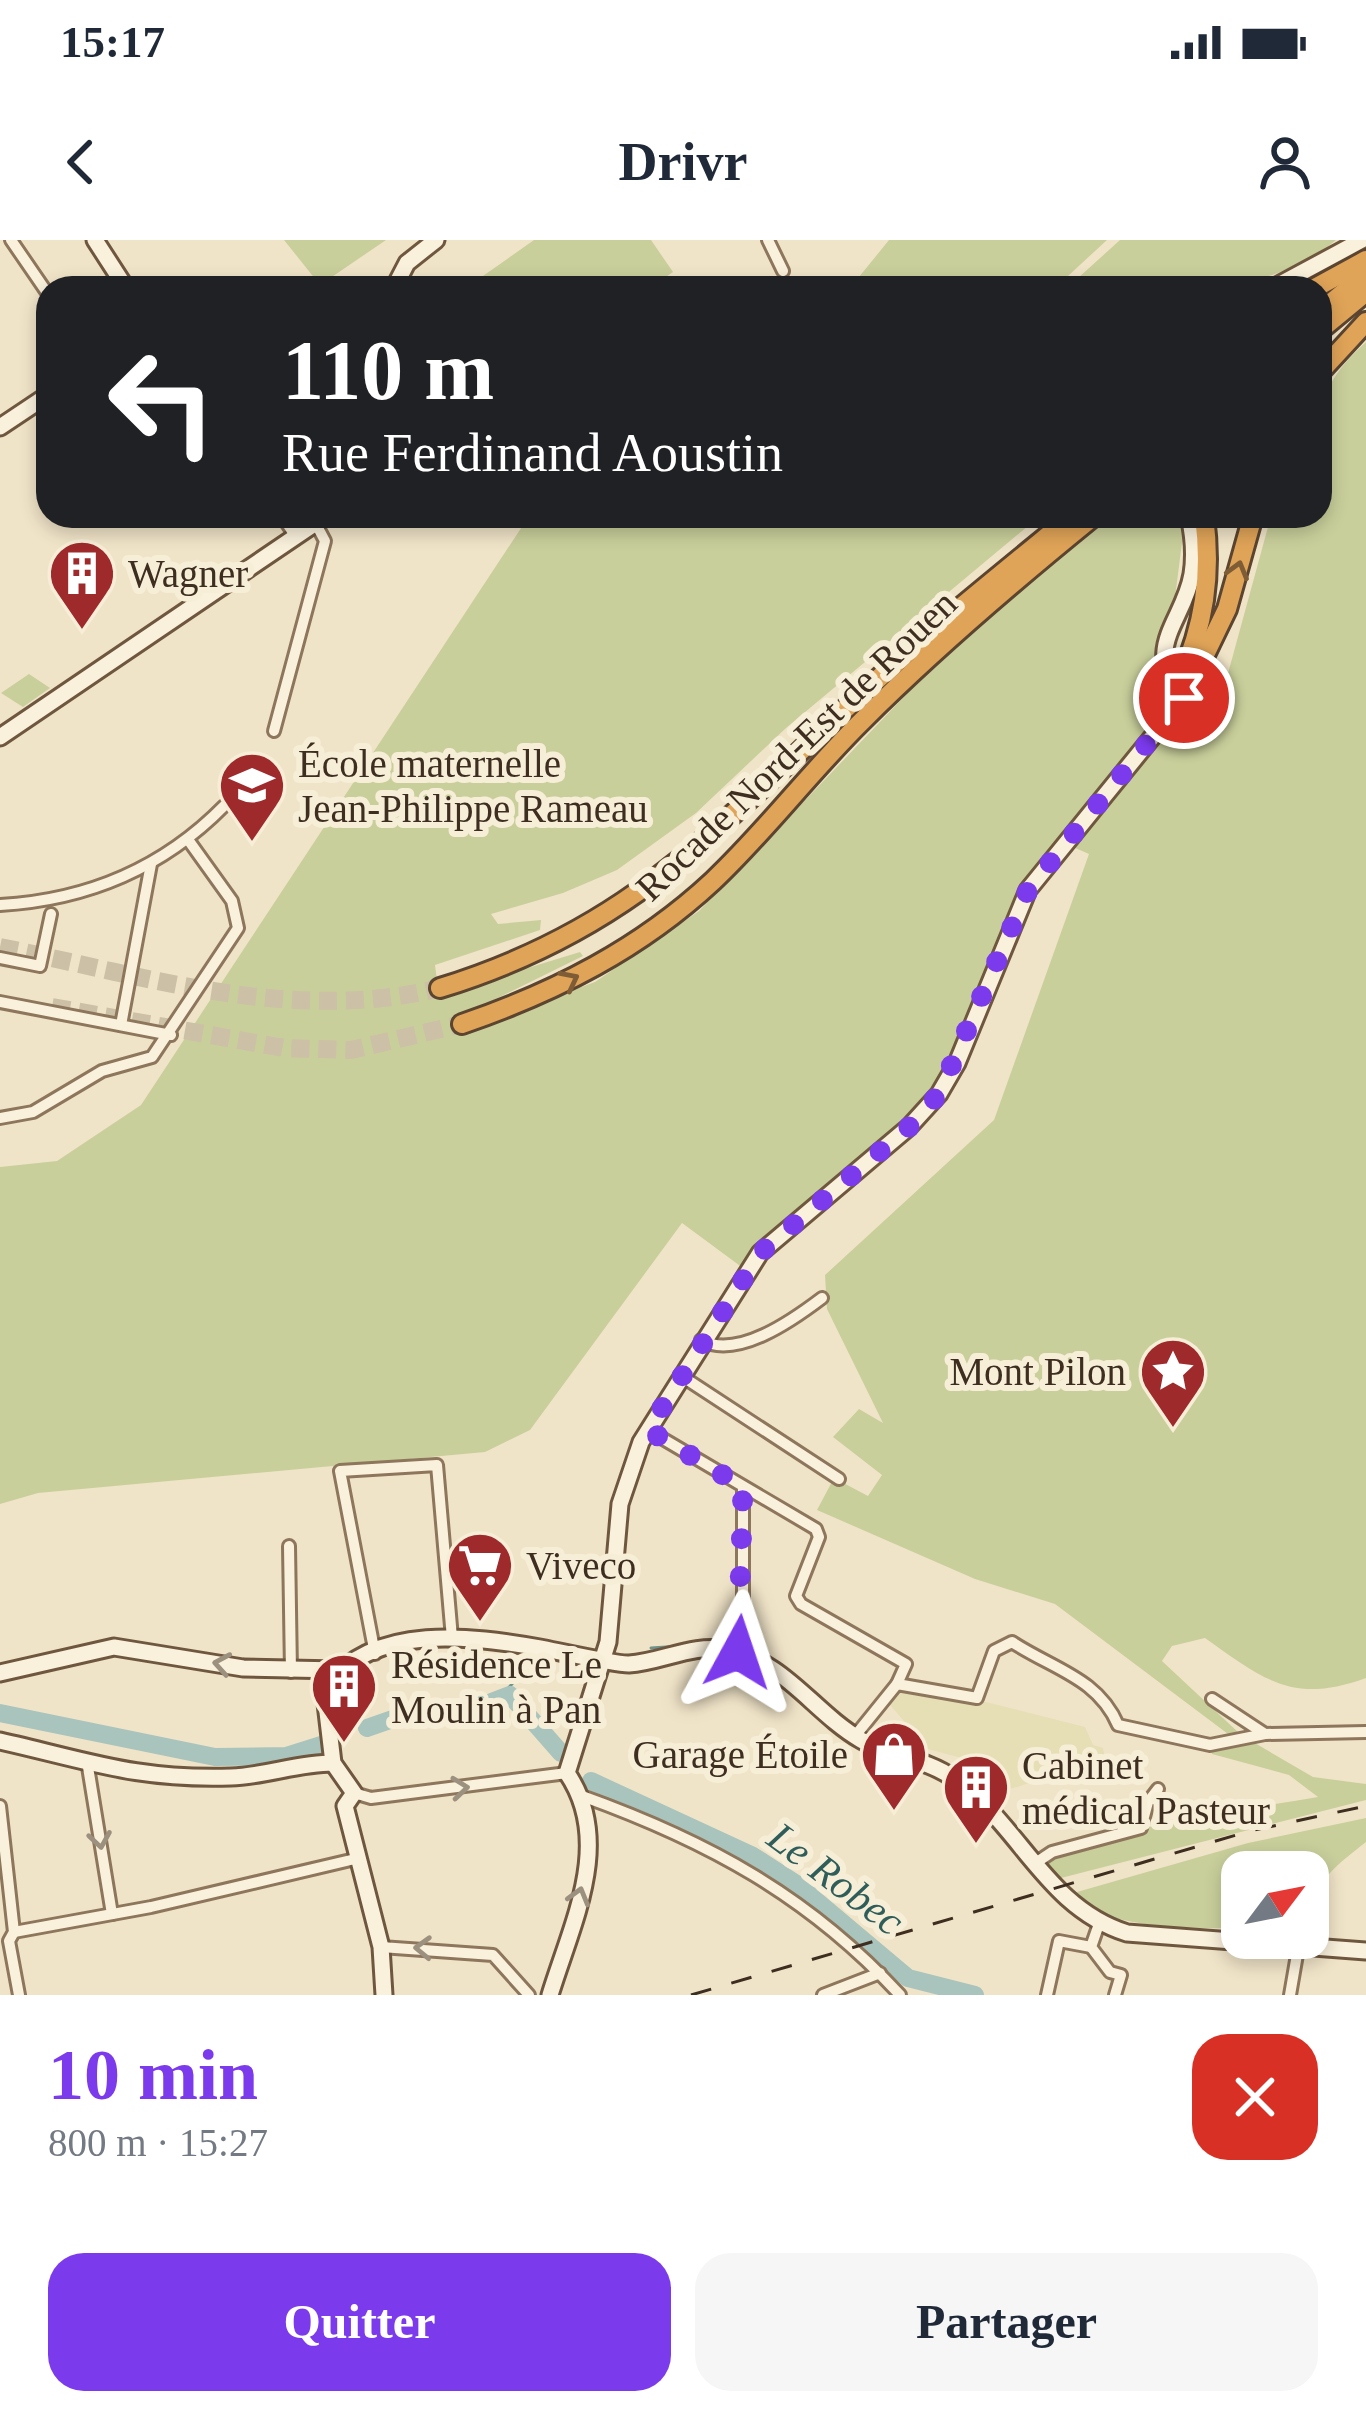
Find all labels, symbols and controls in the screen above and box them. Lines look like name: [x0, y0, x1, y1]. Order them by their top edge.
text: 15:17: [60, 17, 165, 67]
icon: back: [48, 129, 114, 195]
icon: person: [1252, 129, 1318, 195]
text: Drivr: [619, 132, 747, 192]
icon: left: [84, 324, 240, 480]
text: 110 m: [282, 324, 494, 417]
text: Rue Ferdinand Aoustin: [282, 423, 783, 483]
building icon: Wagner: [47, 538, 117, 632]
place label: Wagner: [128, 552, 248, 596]
one-way arrow: [1224, 560, 1249, 581]
street label: Rocade Nord-Est de Rouen: [627, 581, 965, 909]
pin: [1133, 647, 1235, 749]
icon: arrive: [1151, 665, 1217, 731]
place label: École maternelle Jean-Philippe Rameau: [298, 742, 648, 831]
school or university icon: École maternelle Jean-Philippe Rameau: [217, 750, 287, 844]
one-way arrow: [558, 971, 579, 995]
place icon: Mont Pilon: [1138, 1336, 1208, 1430]
place label: Mont Pilon: [949, 1350, 1126, 1393]
supermarket icon: Viveco: [445, 1530, 515, 1624]
place label: Viveco: [526, 1544, 636, 1587]
position arrow: [675, 1589, 801, 1715]
place label: Résidence Le Moulin à Pan: [391, 1643, 602, 1731]
building icon: Résidence Le Moulin à Pan: [309, 1651, 379, 1745]
one-way arrow: [212, 1652, 232, 1677]
shop icon: Garage Étoile: [859, 1719, 929, 1813]
place label: Garage Étoile: [633, 1733, 848, 1777]
place label: Cabinet médical Pasteur: [1022, 1744, 1270, 1832]
building icon: Cabinet médical Pasteur: [941, 1752, 1011, 1846]
one-way arrow: [450, 1776, 470, 1802]
water label: Le Robec: [758, 1813, 913, 1945]
one-way arrow: [86, 1830, 111, 1850]
north arrow: [1221, 1851, 1329, 1959]
map controls: [1221, 1851, 1329, 1959]
one-way arrow: [565, 1886, 590, 1907]
one-way arrow: [413, 1936, 432, 1962]
button: close: [1192, 2034, 1318, 2160]
text: 10 min: [48, 2035, 258, 2115]
text: 800 m · 15:27: [48, 2121, 268, 2164]
button: Quitter: [48, 2253, 671, 2391]
button: Partager: [695, 2253, 1318, 2391]

